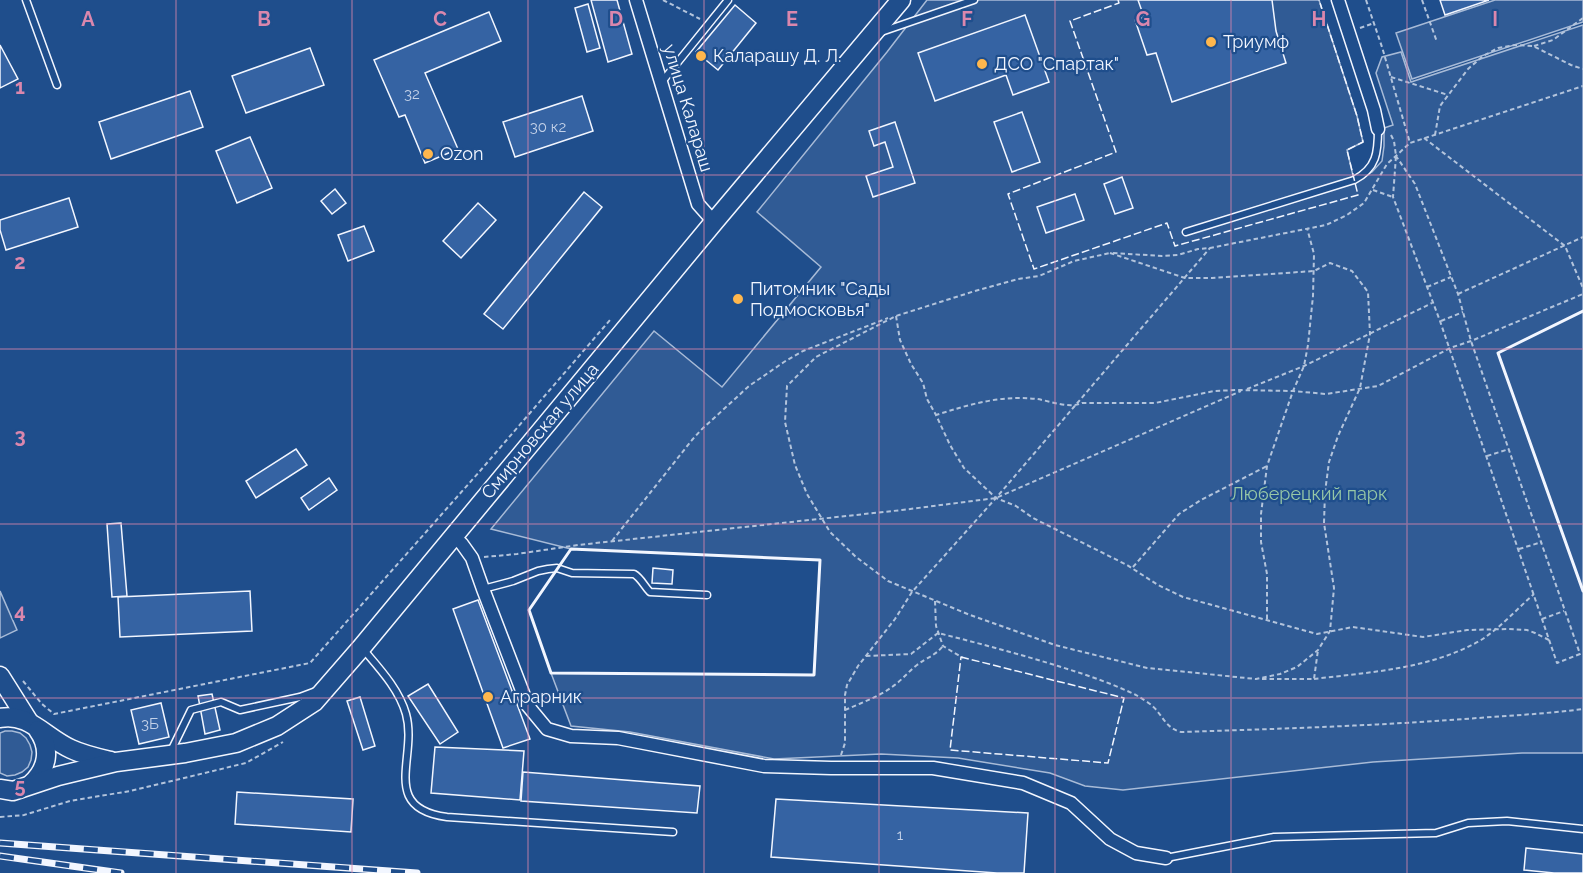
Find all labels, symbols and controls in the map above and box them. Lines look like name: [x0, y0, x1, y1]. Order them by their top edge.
text: A: [81, 7, 95, 31]
text: B: [257, 7, 271, 31]
text: C: [433, 7, 447, 31]
text: D: [609, 7, 623, 31]
text: E: [786, 7, 798, 31]
text: F: [961, 7, 973, 31]
text: G: [1136, 7, 1150, 31]
text: H: [1312, 7, 1326, 31]
text: I: [1492, 7, 1498, 31]
place label: Триумф: [1223, 31, 1289, 52]
marker: Триумф: [1204, 35, 1218, 49]
street label: улица Калараш: [659, 42, 718, 174]
place label: Каларашу Д. Л.: [713, 45, 841, 66]
marker: Каларашу Д. Л.: [694, 49, 708, 63]
place label: ДСО "Спартак": [994, 53, 1119, 74]
marker: ДСО "Спартак": [975, 57, 989, 71]
text: 1: [15, 75, 25, 99]
house number: 32: [404, 85, 420, 103]
house number: 30 к2: [530, 118, 566, 136]
place label: Ozon: [440, 143, 483, 164]
marker: Ozon: [421, 147, 435, 161]
text: 2: [14, 250, 26, 274]
place label: Питомник "Сады Подмосковья": [750, 278, 890, 320]
marker: Питомник "Сады Подмосковья": [731, 292, 745, 306]
street label: Смирновская улица: [477, 358, 603, 503]
text: 3: [14, 424, 26, 448]
park label: Люберецкий парк: [1231, 483, 1387, 504]
text: 4: [14, 599, 26, 623]
place label: Аграрник: [500, 686, 582, 707]
marker: Аграрник: [481, 690, 495, 704]
house number: 3Б: [141, 715, 159, 733]
text: 5: [14, 774, 26, 798]
house number: 1: [897, 826, 904, 844]

